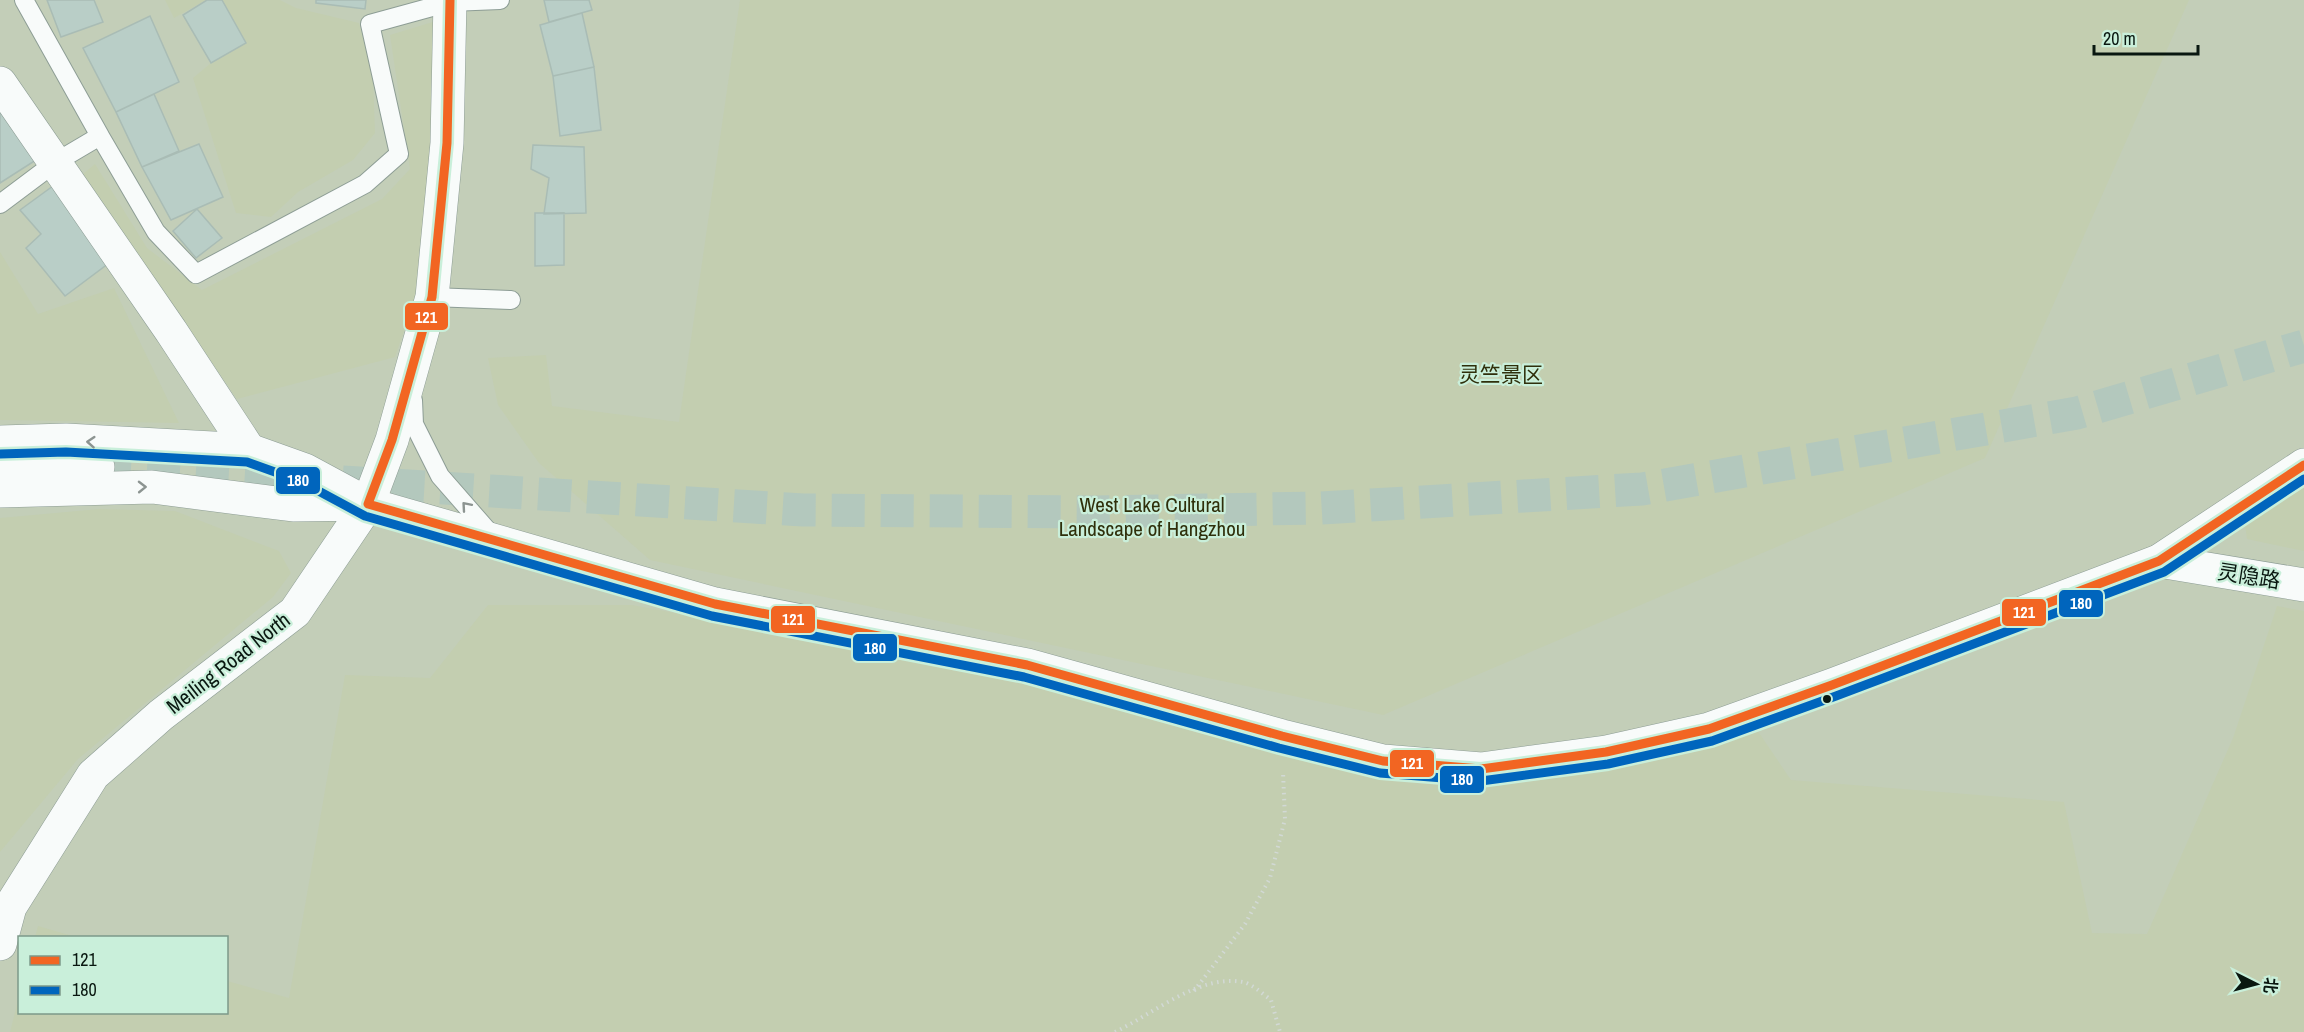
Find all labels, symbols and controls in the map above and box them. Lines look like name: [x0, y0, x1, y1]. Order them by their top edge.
scale bar: [2094, 18, 2198, 56]
text: 20 m: [2103, 26, 2136, 51]
line badge: 121: [404, 302, 449, 331]
text: 121: [415, 306, 438, 328]
park label: 灵竺景区: [1459, 360, 1543, 389]
one-way arrow: [86, 436, 95, 449]
line badge: 180: [275, 466, 321, 495]
text: 180: [287, 469, 309, 491]
one-way arrow: [138, 481, 147, 494]
park label: West Lake Cultural Landscape of Hangzhou: [1059, 490, 1245, 543]
one-way arrow: [462, 502, 473, 513]
street label: 灵隐路: [2216, 557, 2282, 595]
line badge: 180: [2058, 589, 2104, 618]
text: 180: [2070, 592, 2092, 614]
line badge: 121: [2001, 598, 2047, 627]
text: 121: [2013, 601, 2036, 623]
line badge: 121: [770, 605, 816, 634]
street label: Meiling Road North: [160, 606, 296, 720]
text: 121: [782, 608, 805, 630]
line badge: 180: [852, 633, 898, 662]
text: 180: [864, 637, 886, 659]
unlabelled marker: [1821, 693, 1833, 705]
line badge: 121: [1389, 749, 1435, 778]
text: 121: [1401, 752, 1424, 774]
line badge: 180: [1439, 765, 1485, 794]
text: 180: [1451, 768, 1473, 790]
legend: [18, 936, 228, 1014]
text: 121: [72, 947, 97, 972]
north arrow: [2226, 954, 2286, 1014]
text: 北: [2259, 976, 2283, 995]
text: 180: [72, 977, 97, 1002]

